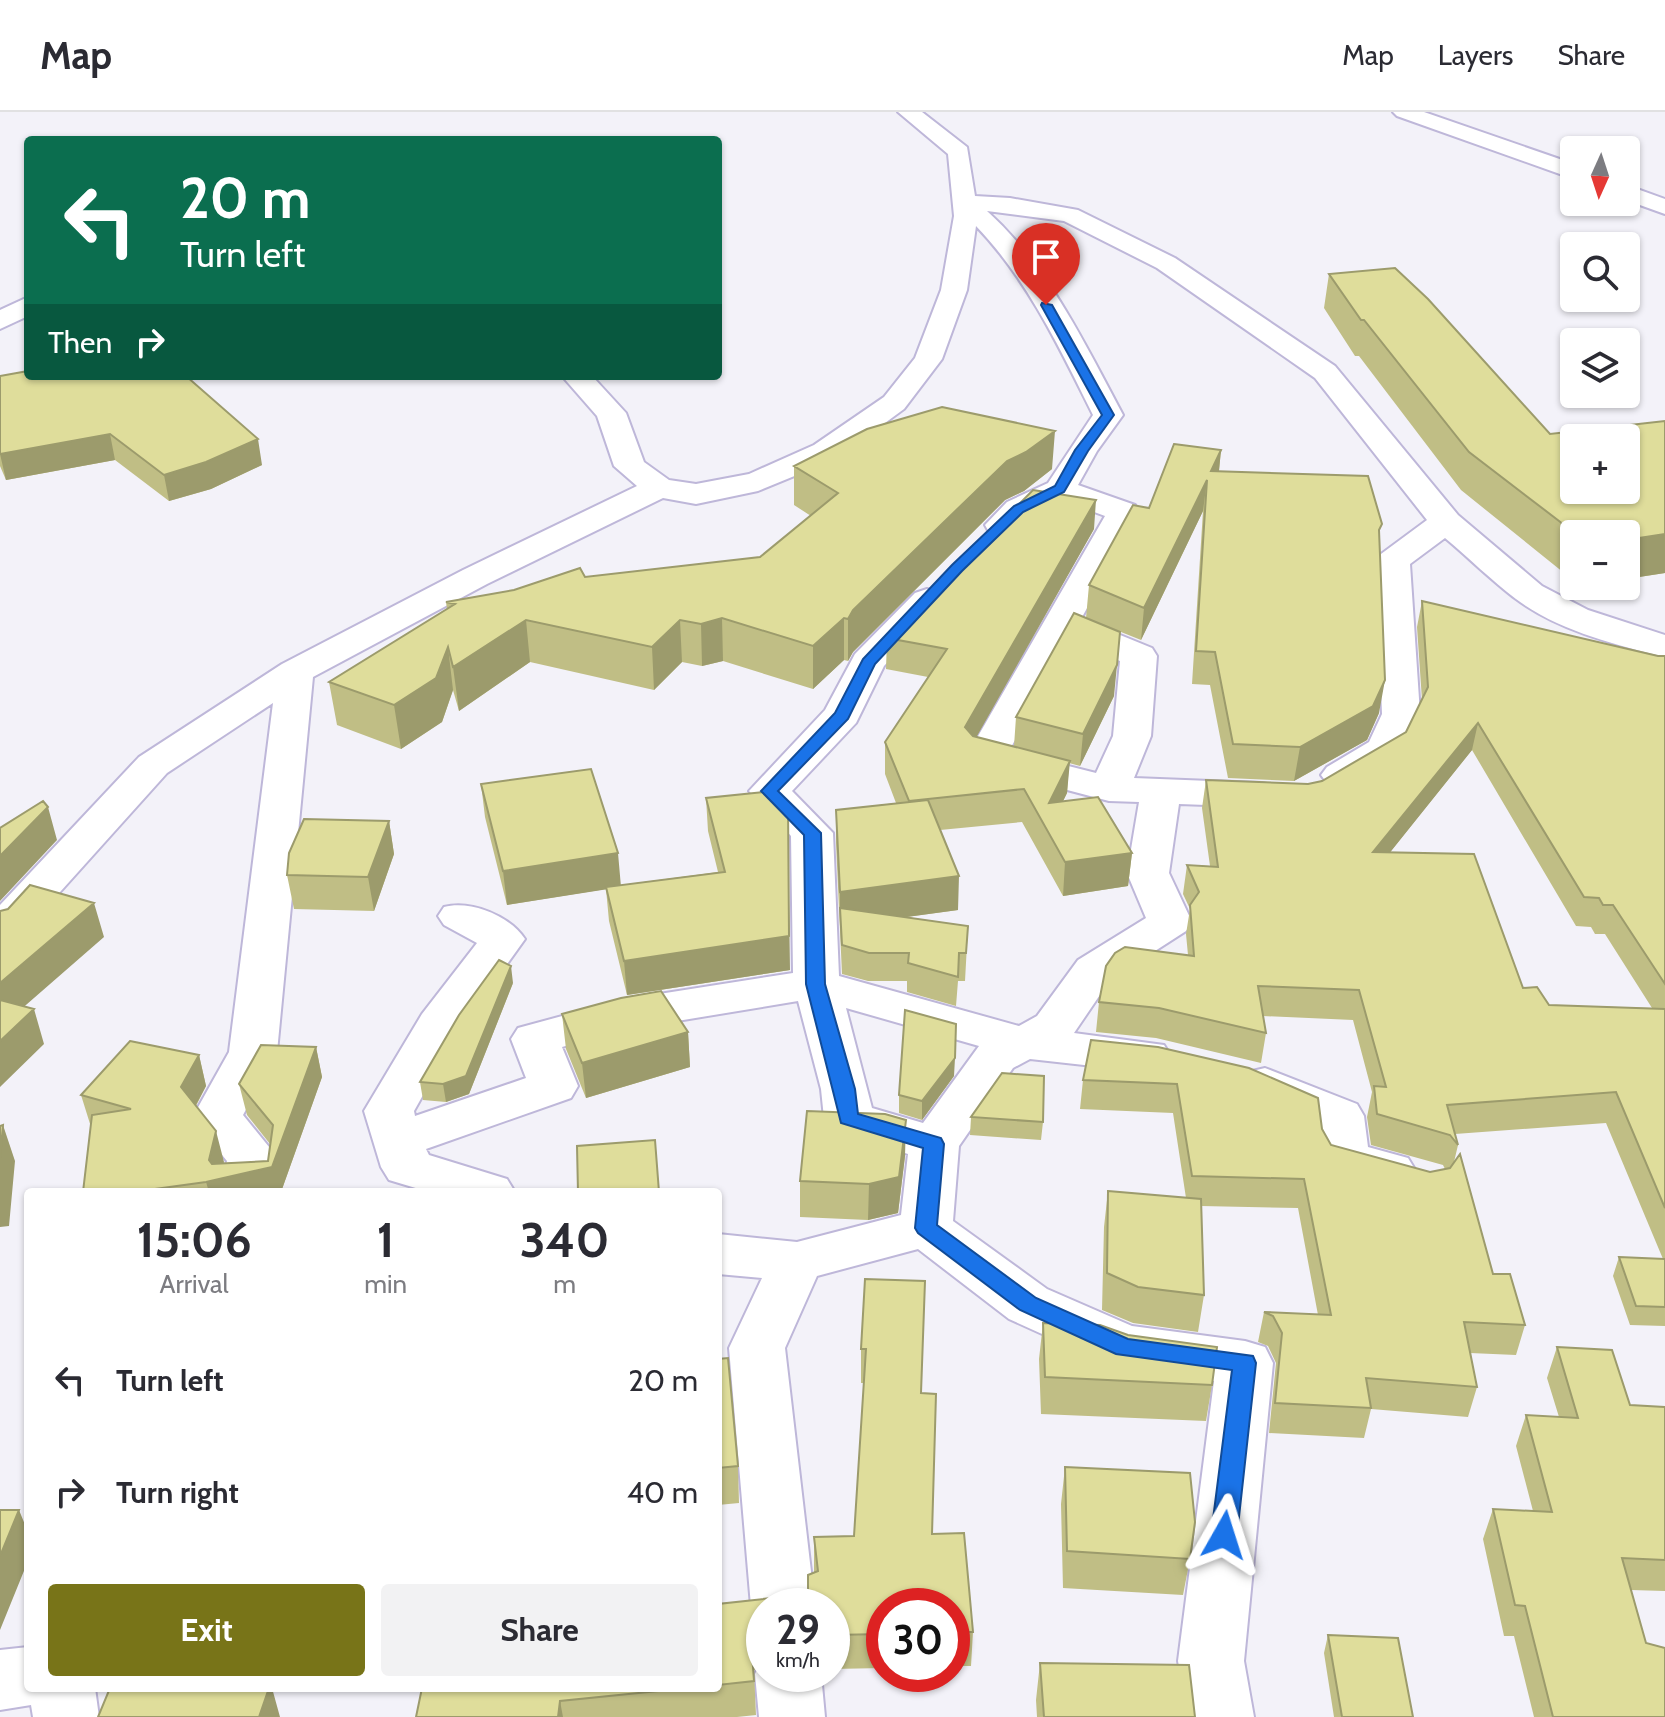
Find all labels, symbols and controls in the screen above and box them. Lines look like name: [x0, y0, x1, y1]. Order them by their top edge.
text: Map: [40, 32, 112, 79]
text: Map: [1342, 38, 1394, 72]
text: Layers: [1438, 38, 1513, 72]
text: Share: [1557, 38, 1625, 72]
north arrow: [1560, 136, 1640, 216]
map controls: [1560, 136, 1640, 600]
text: 20 m: [180, 164, 310, 232]
icon: left: [48, 168, 152, 272]
pin: [1012, 223, 1080, 305]
text: Turn left: [180, 232, 305, 276]
button: search: [1560, 232, 1640, 312]
icon: arrive: [1024, 235, 1068, 279]
icon: right: [128, 320, 172, 364]
text: Then: [48, 324, 112, 361]
button: layers: [1560, 328, 1640, 408]
button: +: [1560, 424, 1640, 504]
button: −: [1560, 520, 1640, 600]
text: 15:06: [137, 1211, 252, 1269]
text: 1: [377, 1211, 395, 1269]
text: 340: [520, 1211, 609, 1269]
text: Arrival: [160, 1268, 229, 1300]
text: min: [364, 1268, 407, 1300]
text: m: [553, 1268, 576, 1300]
icon: left: [48, 1358, 92, 1402]
text: Turn left: [116, 1362, 224, 1399]
text: 20 m: [628, 1362, 698, 1399]
icon: right: [48, 1470, 92, 1514]
text: Turn right: [116, 1474, 239, 1511]
text: 40 m: [627, 1474, 698, 1511]
position arrow: [1182, 1493, 1266, 1577]
button: Exit: [48, 1584, 365, 1676]
button: Share: [381, 1584, 698, 1676]
speed limit sign: 30: [866, 1588, 970, 1692]
text: 29: [776, 1605, 820, 1654]
text: km/h: [776, 1648, 820, 1672]

